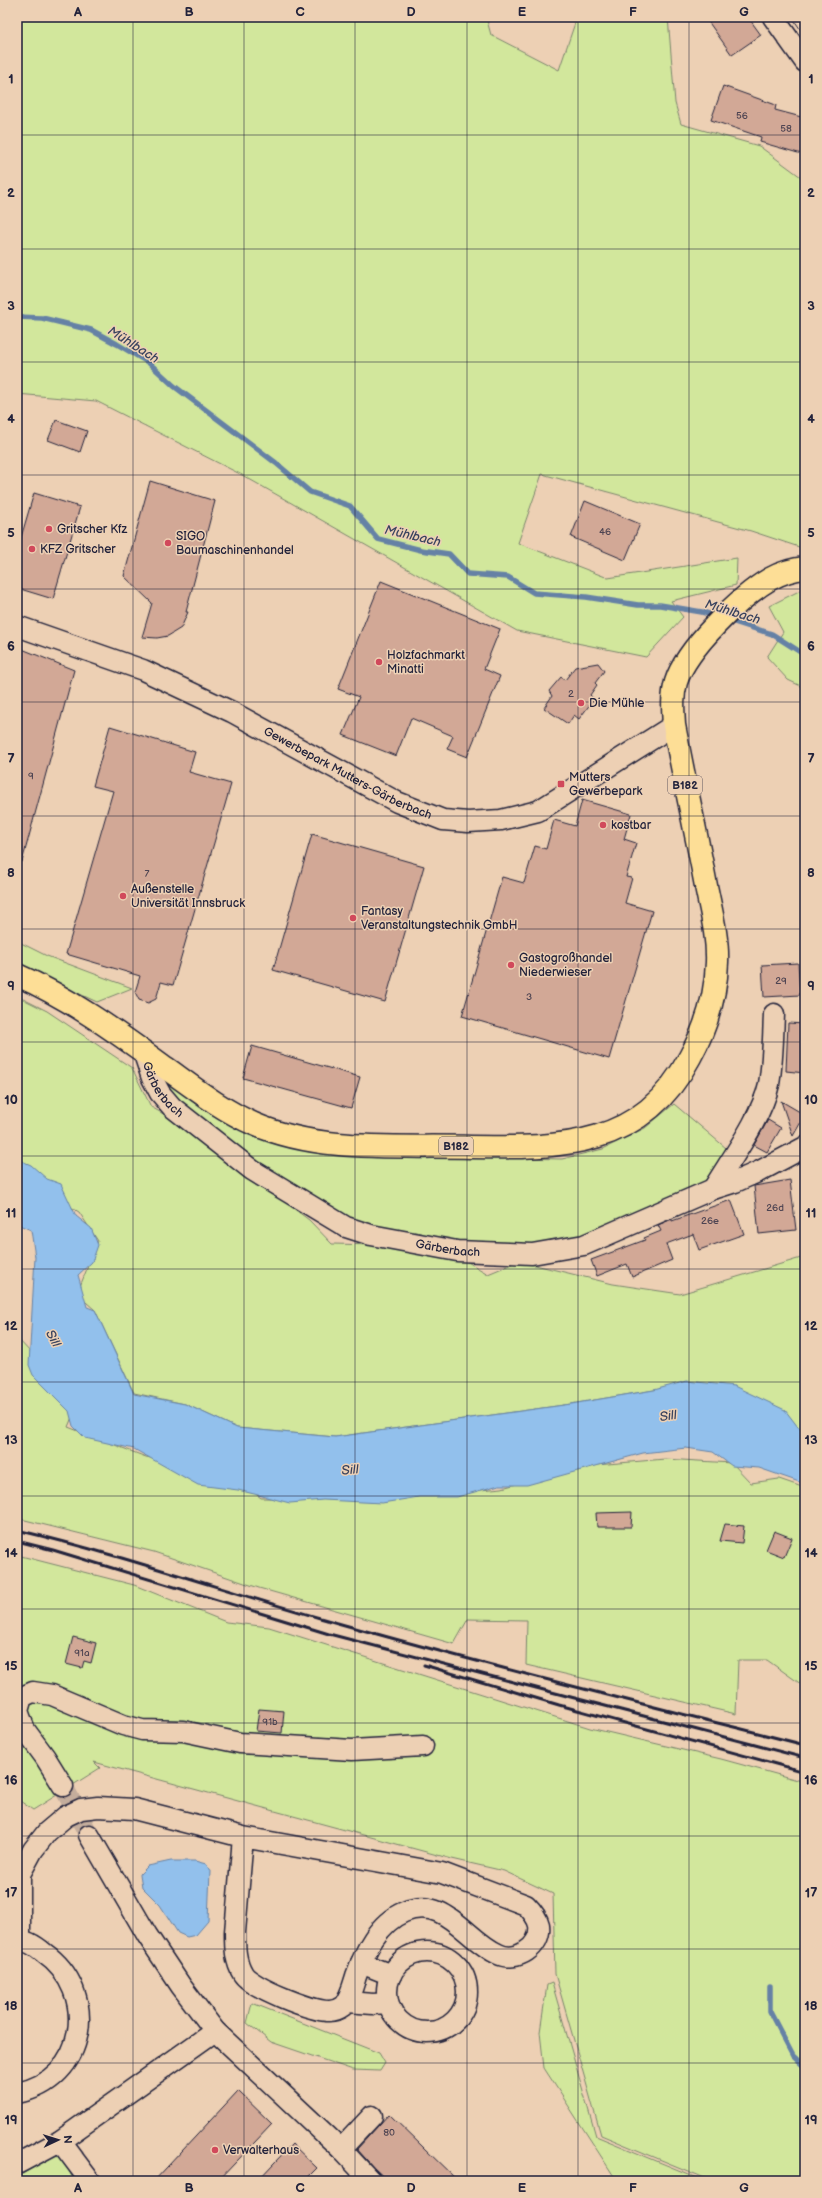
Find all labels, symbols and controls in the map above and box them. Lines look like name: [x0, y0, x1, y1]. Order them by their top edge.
text: A: [73, 4, 82, 20]
text: B: [184, 4, 194, 20]
text: C: [295, 4, 305, 20]
text: D: [406, 4, 416, 20]
text: E: [518, 4, 527, 20]
text: F: [629, 4, 637, 20]
text: G: [739, 4, 749, 20]
text: 1: [8, 71, 14, 87]
text: 1: [808, 71, 814, 87]
house number: 56: [736, 110, 748, 122]
house number: 58: [780, 123, 792, 135]
text: 2: [7, 185, 15, 201]
text: 2: [807, 185, 815, 201]
text: 3: [7, 298, 15, 314]
text: 3: [807, 298, 815, 314]
water label: Mühlbach: [105, 323, 162, 367]
text: 4: [7, 411, 15, 427]
text: 4: [807, 411, 815, 427]
place label: Gritscher Kfz: [57, 522, 128, 537]
water label: Mühlbach: [383, 522, 442, 550]
marker: Gritscher Kfz: [44, 524, 54, 534]
text: 5: [7, 525, 15, 541]
text: 5: [807, 525, 815, 541]
house number: 46: [599, 526, 611, 538]
place label: SIGO Baumaschinenhandel: [176, 529, 294, 558]
marker: SIGO Baumaschinenhandel: [163, 538, 173, 548]
place label: KFZ Gritscher: [40, 542, 116, 557]
marker: KFZ Gritscher: [27, 544, 37, 554]
water label: Mühlbach: [703, 596, 762, 628]
text: 6: [7, 638, 15, 654]
text: 6: [807, 638, 815, 654]
place label: Holzfachmarkt Minatti: [387, 648, 465, 677]
marker: Holzfachmarkt Minatti: [374, 657, 384, 667]
house number: 2: [568, 688, 574, 700]
place label: Die Mühle: [589, 696, 644, 711]
marker: Die Mühle: [576, 698, 586, 708]
street label: Gewerbepark Mutters-Gärberbach: [261, 724, 434, 823]
text: 7: [7, 751, 15, 767]
text: 7: [807, 751, 815, 767]
house number: 9: [28, 770, 34, 782]
place label: Mutters Gewerbepark: [569, 770, 642, 799]
road number: B182: [668, 776, 702, 794]
marker: Mutters Gewerbepark: [556, 779, 566, 789]
place label: kostbar: [611, 818, 652, 833]
marker: kostbar: [598, 820, 608, 830]
text: 8: [7, 865, 15, 881]
text: 8: [807, 865, 815, 881]
house number: 7: [145, 868, 150, 880]
place label: Außenstelle Universität Innsbruck: [131, 882, 245, 911]
marker: Außenstelle Universität Innsbruck: [118, 891, 128, 901]
place label: Fantasy Veranstaltungstechnik GmbH: [361, 904, 518, 933]
marker: Fantasy Veranstaltungstechnik GmbH: [348, 913, 358, 923]
place label: Gastogroßhandel Niederwieser: [519, 951, 612, 980]
marker: Gastogroßhandel Niederwieser: [506, 960, 516, 970]
house number: 29: [775, 975, 787, 987]
text: 9: [7, 978, 15, 994]
text: 9: [807, 978, 815, 994]
house number: 3: [526, 991, 532, 1003]
street label: Gärberbach: [139, 1060, 187, 1121]
text: 10: [4, 1092, 18, 1108]
text: 10: [804, 1092, 818, 1108]
road number: B182: [439, 1137, 473, 1155]
house number: 26d: [766, 1202, 784, 1214]
text: 11: [6, 1205, 16, 1221]
text: 11: [806, 1205, 816, 1221]
house number: 26e: [701, 1215, 719, 1227]
street label: Gärberbach: [414, 1236, 481, 1260]
text: 12: [4, 1318, 18, 1334]
text: 12: [804, 1318, 818, 1334]
water label: Sill: [42, 1327, 65, 1351]
water label: Sill: [658, 1407, 679, 1425]
text: 13: [4, 1432, 18, 1448]
text: 13: [804, 1432, 818, 1448]
water label: Sill: [341, 1461, 360, 1479]
text: 14: [4, 1545, 18, 1561]
text: 14: [804, 1545, 818, 1561]
house number: 91a: [74, 1647, 90, 1659]
text: 15: [5, 1658, 18, 1674]
text: 15: [805, 1658, 818, 1674]
house number: 91b: [262, 1716, 278, 1728]
text: 16: [4, 1772, 18, 1788]
text: 16: [804, 1772, 818, 1788]
text: 17: [5, 1885, 17, 1901]
text: 17: [805, 1885, 817, 1901]
text: 18: [4, 1998, 18, 2014]
text: 18: [804, 1998, 818, 2014]
text: 19: [4, 2112, 18, 2128]
text: 19: [804, 2112, 818, 2128]
north arrow: [38, 2120, 78, 2160]
house number: 80: [383, 2127, 395, 2139]
text: N: [61, 2135, 74, 2144]
place label: Verwalterhaus: [223, 2143, 299, 2158]
marker: Verwalterhaus: [210, 2145, 220, 2155]
text: A: [73, 2180, 82, 2196]
text: B: [184, 2180, 194, 2196]
text: C: [295, 2180, 305, 2196]
text: D: [406, 2180, 416, 2196]
text: E: [518, 2180, 527, 2196]
text: F: [629, 2180, 637, 2196]
text: G: [739, 2180, 749, 2196]

